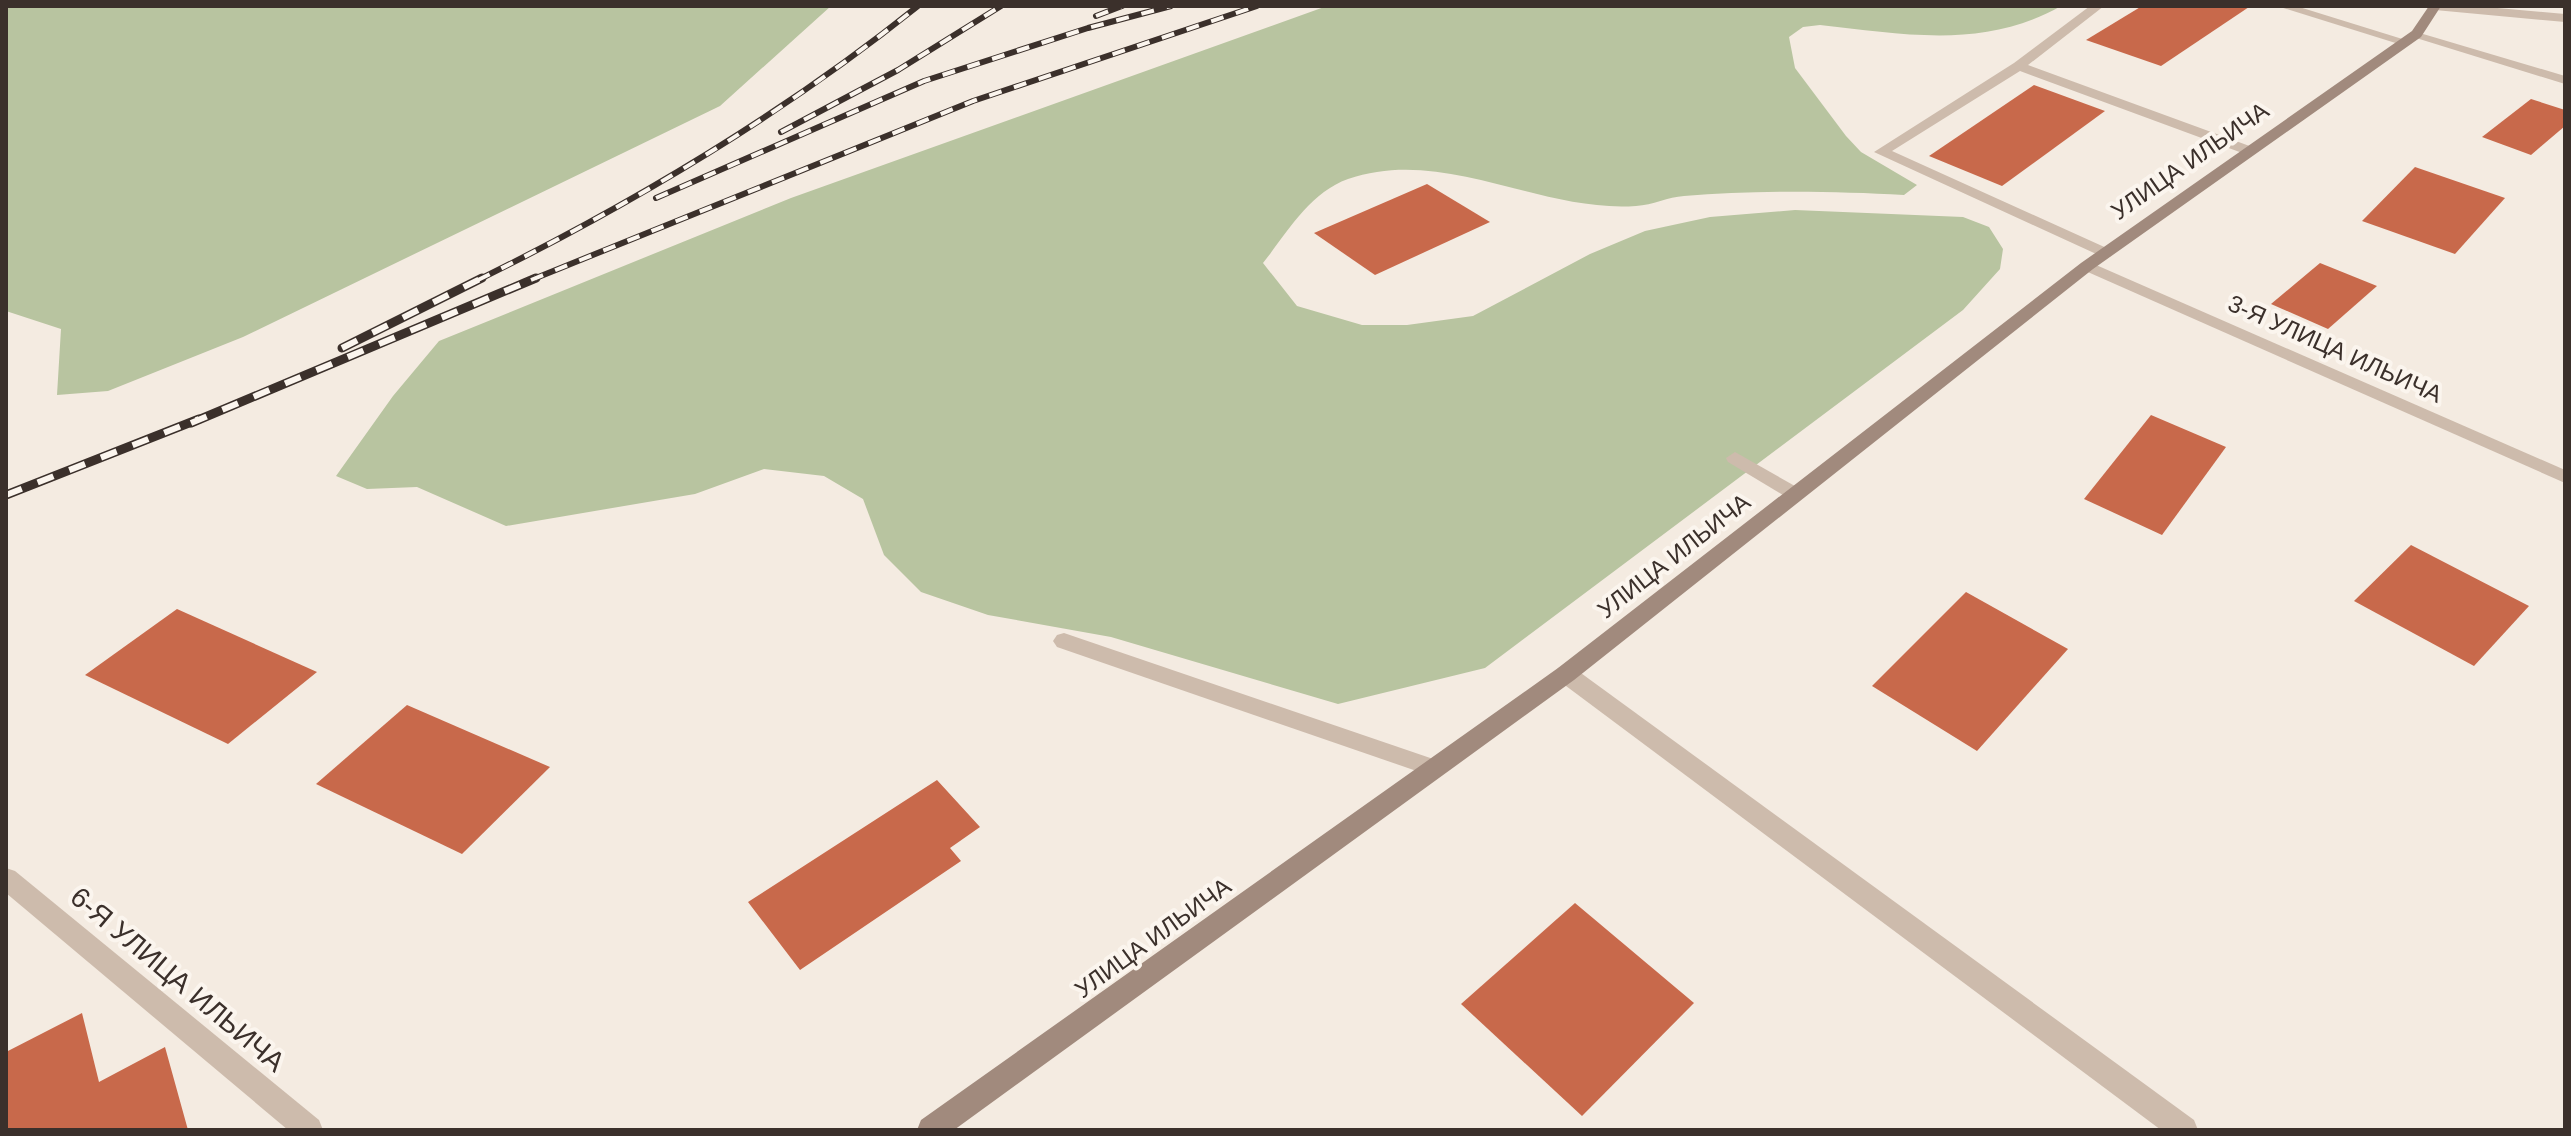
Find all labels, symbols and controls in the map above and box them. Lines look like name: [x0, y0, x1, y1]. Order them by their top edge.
street label: УЛИЦА ИЛЬИЧА: [2106, 96, 2274, 225]
street label: 3-Я УЛИЦА ИЛЬИЧА: [2224, 289, 2446, 408]
street label: УЛИЦА ИЛЬИЧА: [1592, 488, 1755, 623]
street label: УЛИЦА ИЛЬИЧА: [1070, 872, 1236, 1003]
street label: 6-Я УЛИЦА ИЛЬИЧА: [64, 881, 291, 1078]

